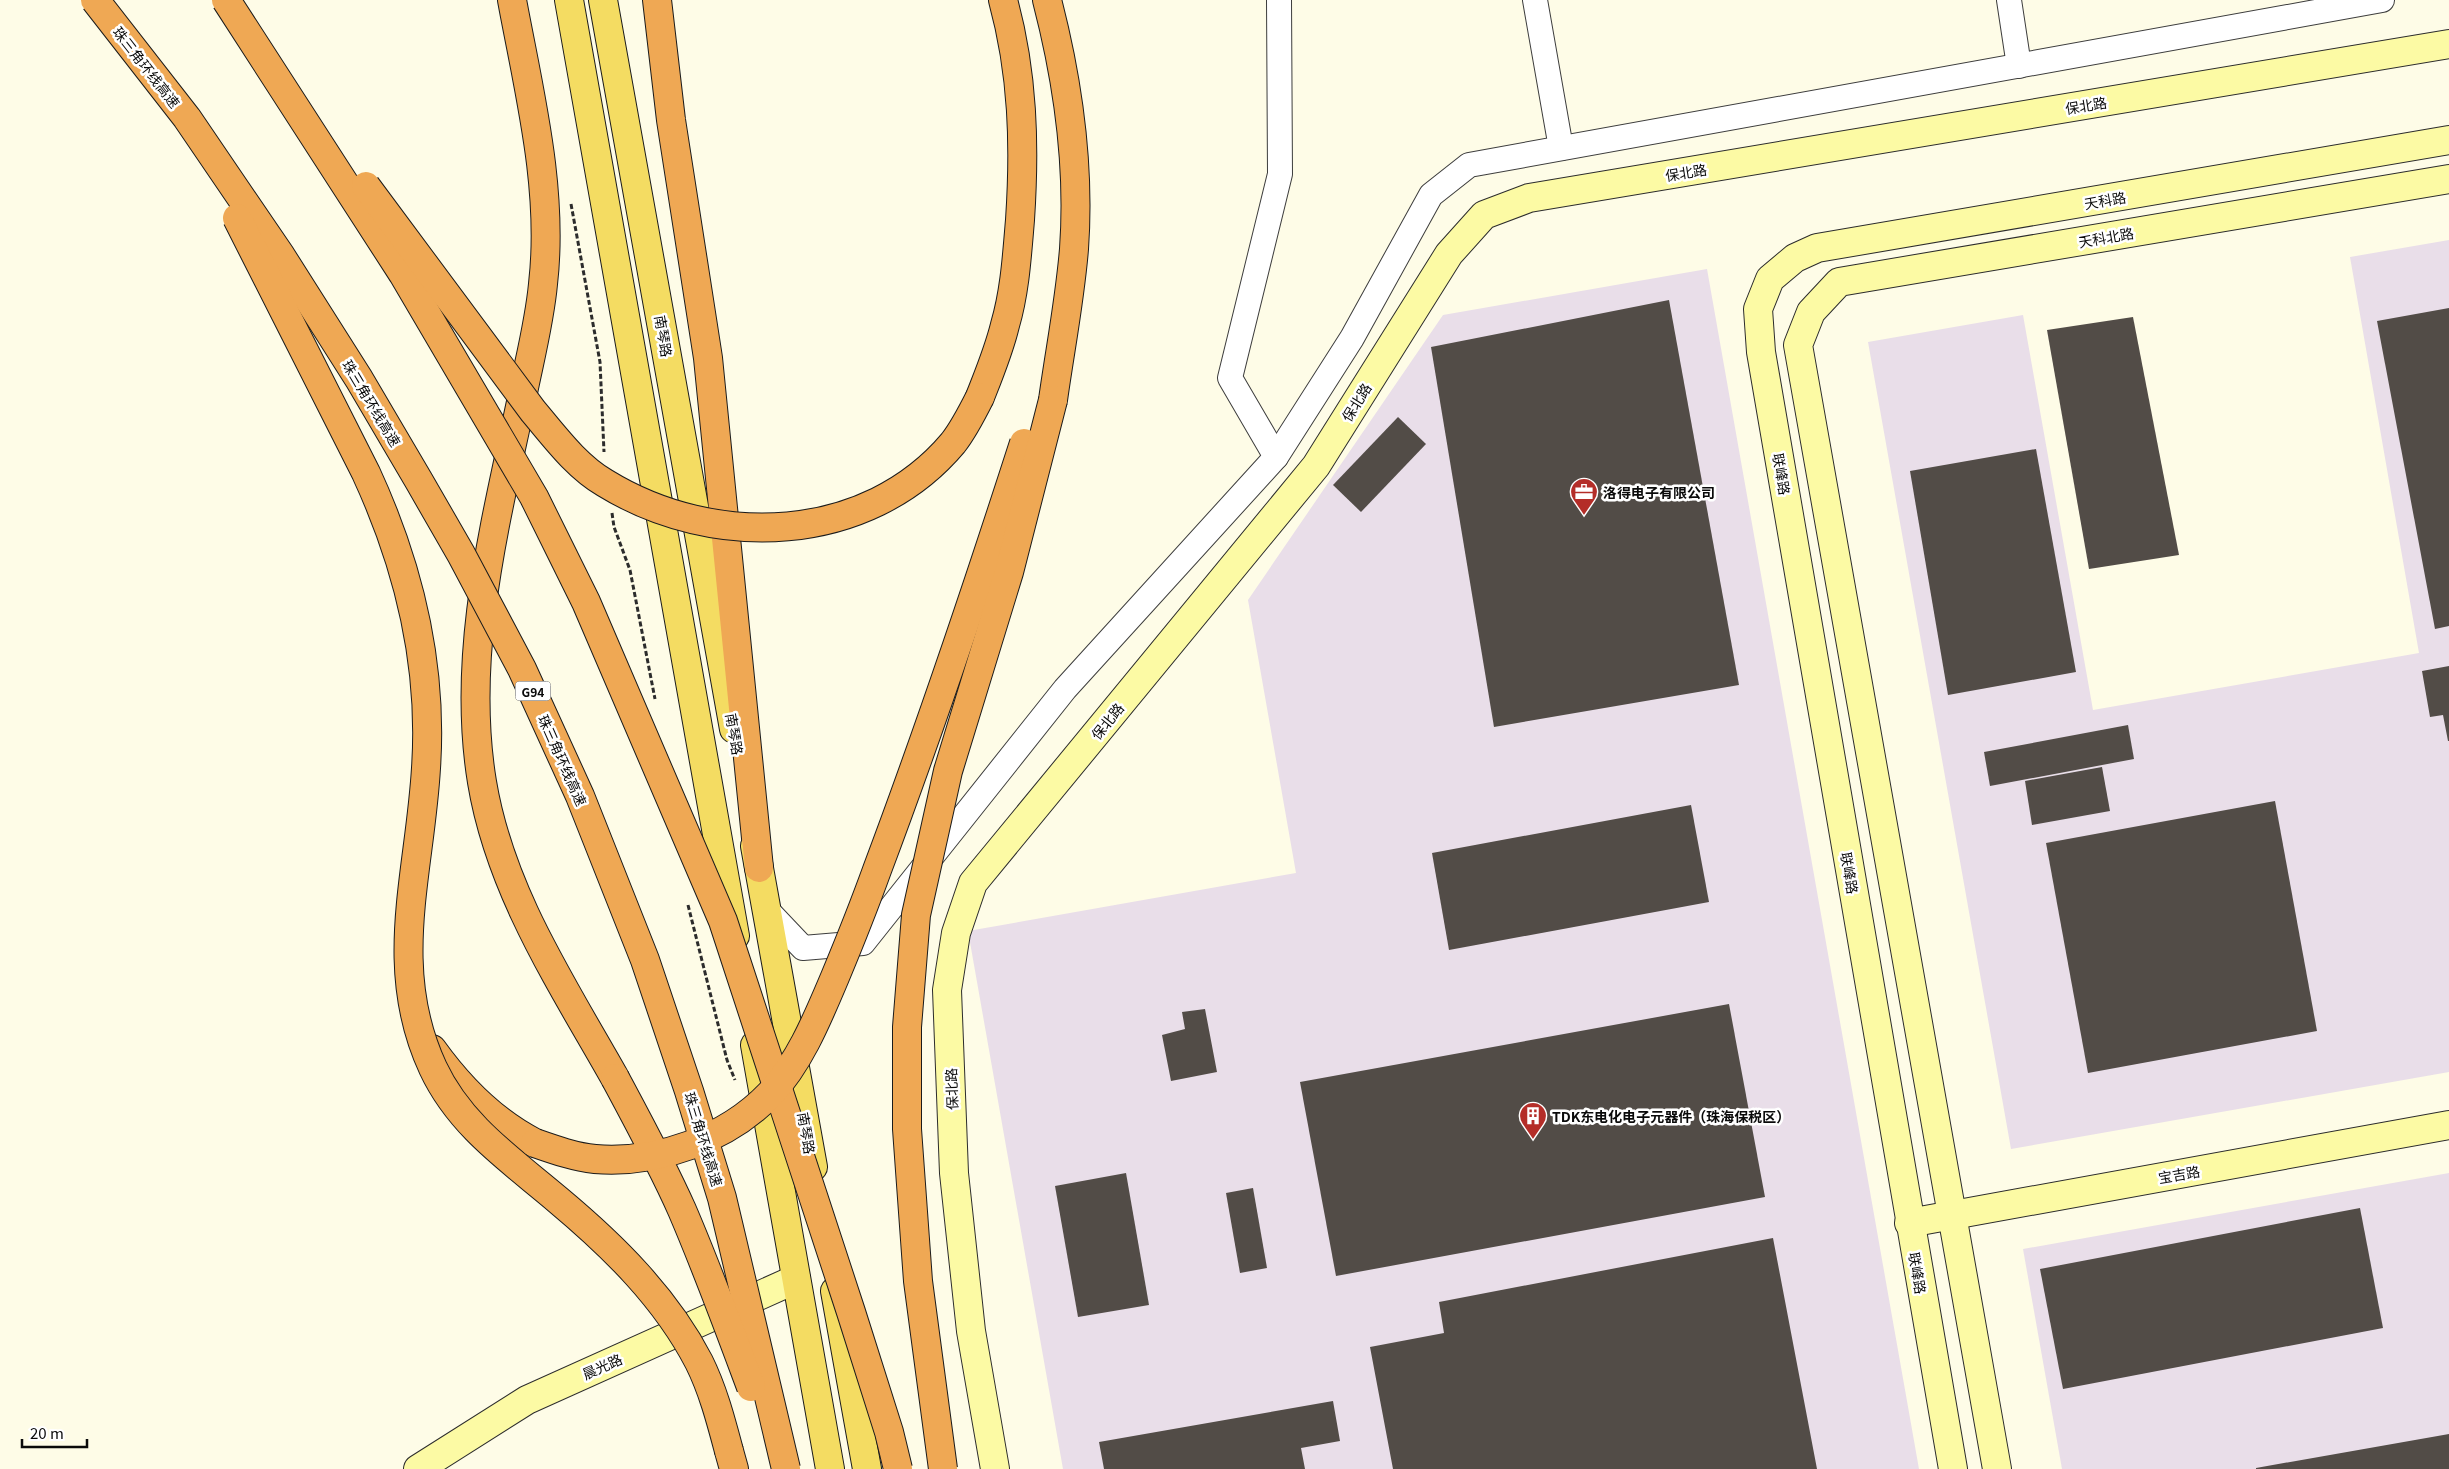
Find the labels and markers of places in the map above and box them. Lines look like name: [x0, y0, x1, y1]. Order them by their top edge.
office icon: 洛得电子有限公司: [1569, 477, 1599, 516]
place label: 洛得电子有限公司: [1603, 482, 1715, 502]
building icon: TDK东电化电子元器件（珠海保税区）: [1518, 1101, 1548, 1140]
place label: TDK东电化电子元器件（珠海保税区）: [1552, 1106, 1790, 1126]

